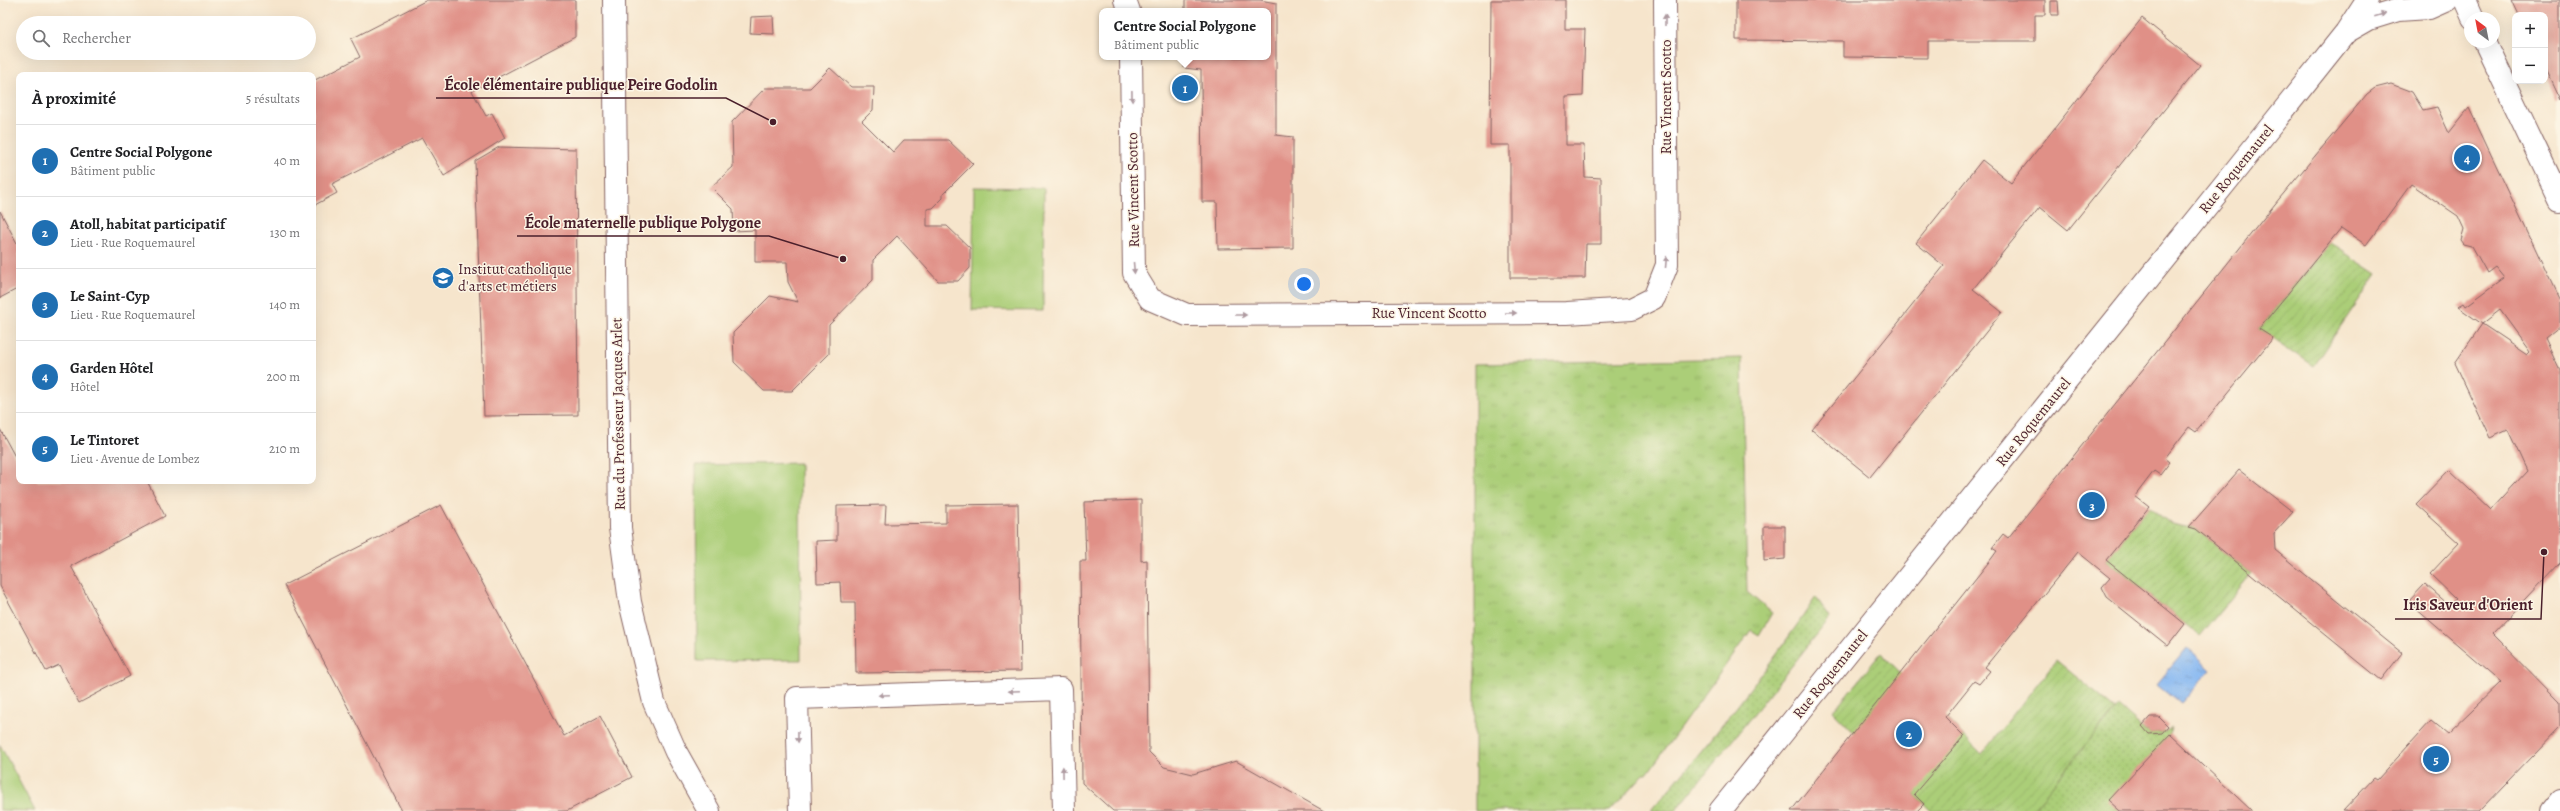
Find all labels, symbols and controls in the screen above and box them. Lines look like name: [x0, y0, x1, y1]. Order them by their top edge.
popup: [1099, 8, 1271, 60]
one-way arrow: [2375, 12, 2387, 18]
north arrow: [2464, 12, 2500, 48]
map controls: [2512, 12, 2548, 84]
button: +: [2512, 12, 2548, 48]
one-way arrow: [1662, 13, 1668, 26]
search box: [16, 16, 316, 60]
text: Centre Social Polygone: [1114, 16, 1256, 36]
icon: search: [30, 27, 52, 49]
text: Rechercher: [62, 28, 131, 48]
text: Bâtiment public: [1114, 36, 1199, 53]
street label: Rue Vincent Scotto: [1656, 39, 1676, 155]
button: −: [2512, 48, 2548, 84]
callout: École élémentaire publique Peire Godolin: [436, 70, 726, 98]
pin: 1: [1172, 73, 1198, 103]
text: École élémentaire publique Peire Godolin: [444, 74, 718, 96]
text: À proximité: [32, 87, 116, 110]
text: 5 résultats: [246, 90, 300, 107]
one-way arrow: [1129, 90, 1135, 103]
street label: Rue Roquemaurel: [2194, 120, 2278, 218]
street label: Rue Vincent Scotto: [1122, 132, 1144, 248]
text: Centre Social Polygone: [70, 142, 212, 162]
pin: 4: [2454, 143, 2480, 173]
text: 1: [43, 152, 47, 169]
text: 40 m: [274, 152, 300, 169]
text: Bâtiment public: [70, 162, 155, 179]
callout: École maternelle publique Polygone: [517, 208, 769, 236]
text: École maternelle publique Polygone: [525, 212, 761, 234]
text: Atoll, habitat participatif: [70, 214, 225, 234]
text: 2: [42, 224, 48, 241]
text: 130 m: [270, 224, 300, 241]
text: Lieu · Rue Roquemaurel: [70, 234, 195, 251]
one-way arrow: [1663, 256, 1670, 268]
place label: Institut catholique d'arts et métiers: [458, 259, 572, 296]
one-way arrow: [1131, 262, 1138, 274]
school or university icon: Institut catholique d'arts et métiers: [430, 265, 456, 291]
your location: [1294, 274, 1314, 294]
text: Le Saint-Cyp: [70, 286, 150, 306]
text: 3: [42, 296, 48, 313]
text: 140 m: [269, 296, 300, 313]
street label: Rue Vincent Scotto: [1371, 303, 1487, 323]
text: Lieu · Rue Roquemaurel: [70, 306, 195, 323]
one-way arrow: [1505, 310, 1518, 316]
one-way arrow: [1235, 312, 1248, 318]
street label: Rue du Professeur Jacques Arlet: [606, 318, 630, 510]
text: Garden Hôtel: [70, 358, 153, 378]
text: 4: [42, 368, 48, 385]
text: 200 m: [267, 368, 300, 385]
street label: Rue Roquemaurel: [1991, 373, 2075, 471]
text: Hôtel: [70, 378, 99, 395]
text: Le Tintoret: [70, 430, 139, 450]
text: 5: [42, 440, 48, 457]
text: 210 m: [269, 440, 300, 457]
text: Lieu · Avenue de Lombez: [70, 450, 200, 467]
pin: 3: [2079, 490, 2105, 520]
callout: Iris Saveur d'Orient: [2395, 591, 2541, 619]
text: Iris Saveur d'Orient: [2403, 594, 2534, 616]
street label: Rue Roquemaurel: [1788, 625, 1872, 723]
one-way arrow: [1008, 687, 1020, 694]
one-way arrow: [878, 692, 890, 699]
pin: 2: [1896, 719, 1922, 749]
one-way arrow: [795, 731, 801, 744]
pin: 5: [2423, 744, 2449, 774]
one-way arrow: [1060, 765, 1066, 778]

